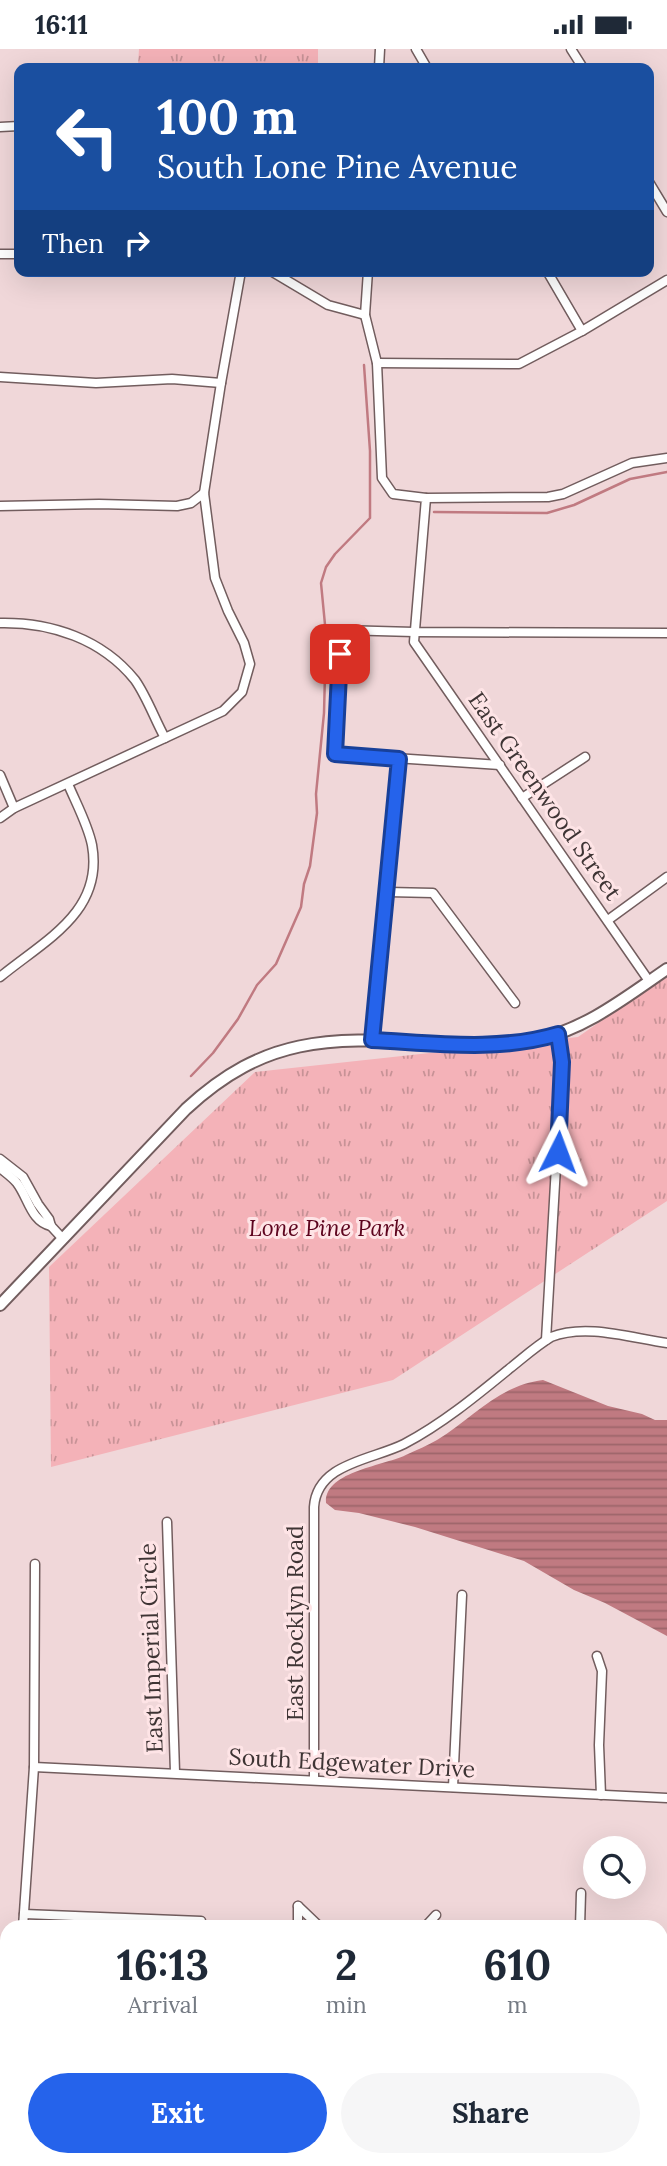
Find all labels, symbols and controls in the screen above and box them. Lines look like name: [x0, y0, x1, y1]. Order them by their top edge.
text: 16:11: [35, 8, 88, 41]
text: 100 m: [157, 85, 297, 147]
icon: left: [42, 91, 133, 182]
text: South Lone Pine Avenue: [157, 146, 518, 187]
icon: right: [118, 224, 156, 262]
text: Then: [42, 227, 104, 260]
pin: [310, 624, 370, 684]
icon: arrive: [321, 635, 359, 673]
street label: East Greenwood Street: [463, 686, 628, 905]
position arrow: [521, 1115, 595, 1189]
park label: Lone Pine Park: [249, 1213, 406, 1242]
street label: East Rocklyn Road: [280, 1525, 309, 1721]
street label: East Imperial Circle: [132, 1543, 169, 1753]
street label: South Edgewater Drive: [228, 1742, 476, 1783]
map controls: [583, 1836, 646, 1899]
button: search: [583, 1836, 646, 1899]
text: 16:13: [117, 1938, 209, 1992]
text: 2: [335, 1938, 357, 1992]
text: 610: [483, 1938, 551, 1992]
text: Arrival: [128, 1990, 198, 2019]
text: min: [326, 1990, 367, 2019]
text: m: [507, 1990, 528, 2019]
button: Exit: [28, 2073, 327, 2153]
button: Share: [341, 2073, 640, 2153]

